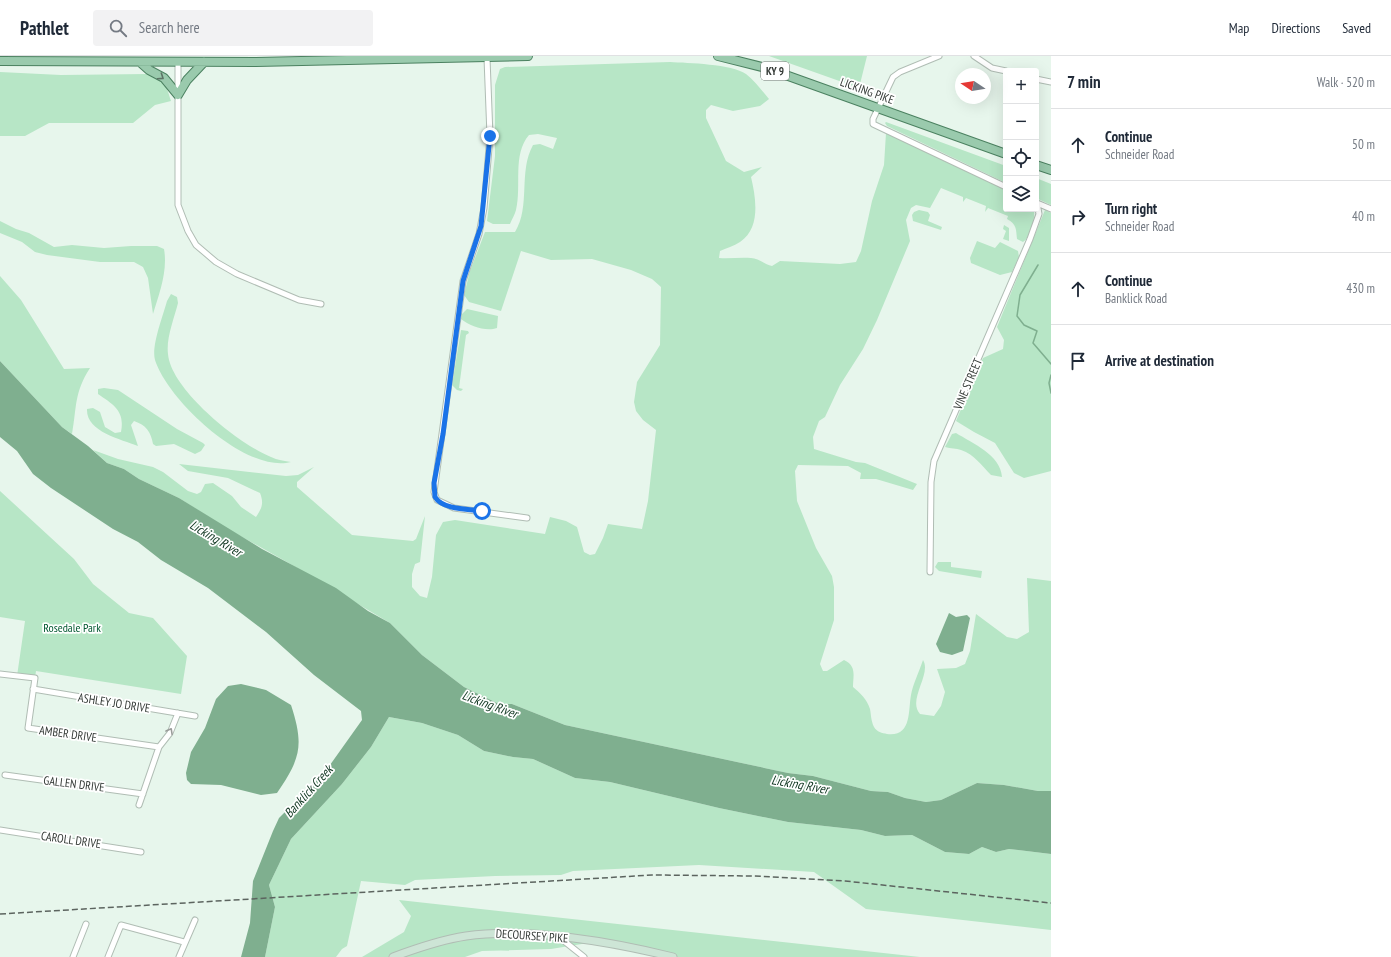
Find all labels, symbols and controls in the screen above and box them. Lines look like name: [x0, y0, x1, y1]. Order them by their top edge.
search box: [93, 10, 373, 46]
text: Pathlet: [20, 16, 69, 40]
icon: search: [107, 17, 129, 39]
text: Search here: [139, 18, 200, 37]
text: Map: [1229, 19, 1249, 37]
text: Directions: [1271, 19, 1320, 37]
text: Saved: [1342, 19, 1371, 37]
road number: KY 9: [761, 62, 789, 80]
north arrow: [955, 68, 991, 104]
map controls: [1003, 68, 1039, 212]
button: +: [1003, 68, 1039, 104]
text: 7 min: [1067, 71, 1101, 93]
one-way arrow: [156, 72, 163, 79]
street label: LICKING PIKE: [838, 74, 896, 107]
text: Walk · 520 m: [1317, 74, 1375, 91]
button: −: [1003, 104, 1039, 140]
route end: [481, 127, 499, 145]
text: Continue: [1105, 127, 1152, 146]
icon: ahead: [1067, 134, 1089, 156]
text: 50 m: [1352, 136, 1375, 153]
button: locate: [1003, 140, 1039, 176]
text: Schneider Road: [1105, 146, 1174, 163]
button: layers: [1003, 176, 1039, 212]
text: Turn right: [1105, 199, 1157, 218]
icon: right: [1067, 206, 1089, 228]
text: 40 m: [1352, 208, 1375, 225]
text: Schneider Road: [1105, 218, 1174, 235]
text: Continue: [1105, 271, 1152, 290]
icon: ahead: [1067, 278, 1089, 300]
text: 430 m: [1346, 280, 1375, 297]
text: Banklick Road: [1105, 290, 1167, 307]
icon: arrive: [1067, 350, 1089, 372]
text: Arrive at destination: [1105, 351, 1214, 370]
street label: VINE STREET: [950, 355, 985, 413]
route start: [473, 502, 491, 520]
water label: Licking River: [187, 516, 247, 562]
park label: Rosedale Park: [43, 620, 101, 635]
water label: Licking River: [460, 687, 522, 723]
street label: ASHLEY JO DRIVE: [77, 689, 151, 716]
street label: AMBER DRIVE: [38, 722, 98, 745]
one-way arrow: [166, 728, 173, 735]
water label: Banklick Creek: [280, 760, 338, 821]
water label: Licking River: [770, 771, 832, 798]
street label: GALLEN DRIVE: [43, 772, 105, 795]
street label: CAROLL DRIVE: [40, 828, 102, 851]
street label: DECOURSEY PIKE: [495, 925, 569, 946]

